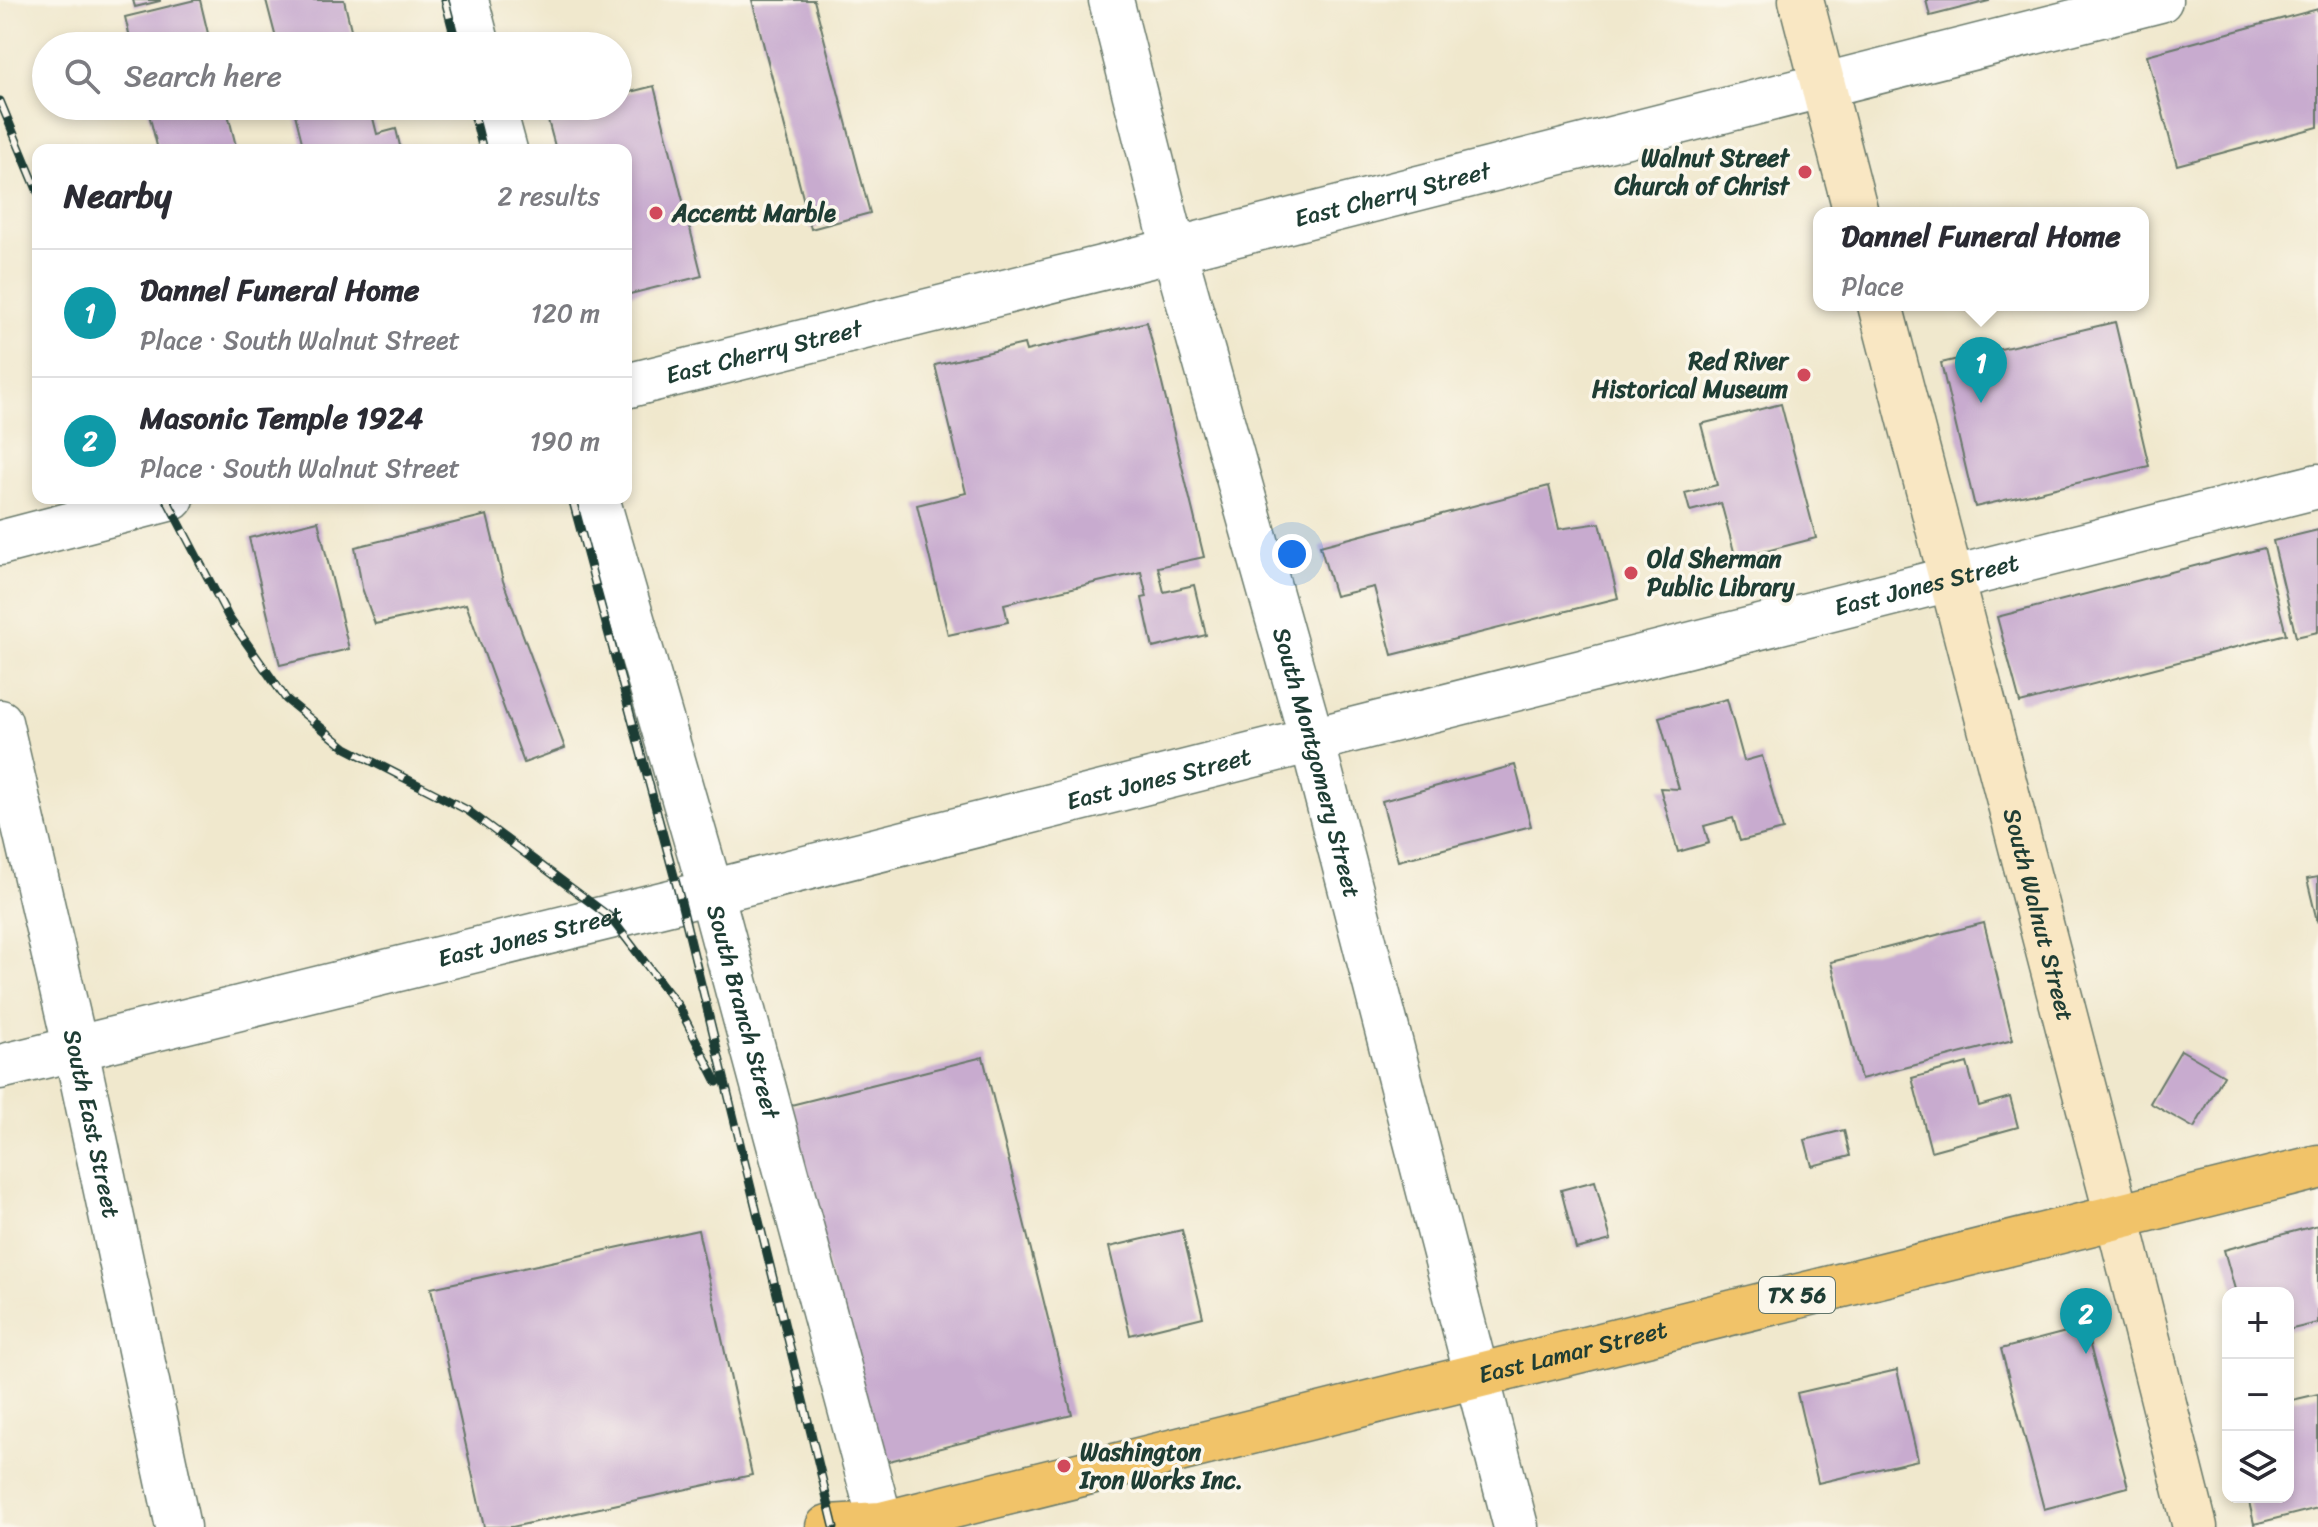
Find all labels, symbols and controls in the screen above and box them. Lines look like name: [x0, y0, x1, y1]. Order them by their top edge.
search box: [32, 32, 632, 120]
text: Search here: [124, 49, 282, 103]
icon: search: [60, 54, 104, 98]
place label: Walnut Street Church of Christ: [1613, 137, 1790, 207]
street label: East Cherry Street: [1290, 149, 1496, 240]
marker: Walnut Street Church of Christ: [1796, 163, 1814, 181]
text: Nearby: [64, 166, 172, 226]
text: 2 results: [498, 173, 600, 219]
place label: Accentt Marble: [671, 192, 836, 234]
marker: Accentt Marble: [647, 204, 665, 222]
popup: [1813, 207, 2149, 311]
text: Dannel Funeral Home: [1841, 209, 2121, 263]
text: Dannel Funeral Home: [140, 263, 419, 317]
text: Place: [1841, 263, 1904, 309]
text: 1: [84, 290, 96, 336]
text: 120 m: [531, 290, 600, 336]
street label: East Cherry Street: [661, 307, 868, 396]
text: Place · South Walnut Street: [140, 317, 460, 363]
pin: 1: [1955, 337, 2007, 403]
place label: Red River Historical Museum: [1592, 340, 1790, 410]
marker: Red River Historical Museum: [1795, 366, 1813, 384]
text: Masonic Temple 1924: [140, 391, 423, 445]
text: 2: [82, 418, 98, 464]
text: 190 m: [530, 418, 600, 464]
text: Place · South Walnut Street: [140, 445, 460, 491]
your location: [1272, 534, 1312, 574]
place label: Old Sherman Public Library: [1647, 538, 1795, 608]
street label: East Jones Street: [1830, 541, 2023, 628]
marker: Old Sherman Public Library: [1622, 564, 1640, 582]
street label: South Montgomery Street: [1260, 622, 1373, 903]
street label: East Jones Street: [1062, 735, 1256, 822]
street label: South Walnut Street: [1991, 804, 2086, 1026]
street label: East Jones Street: [433, 894, 627, 980]
street label: South Branch Street: [694, 900, 792, 1125]
street label: South East Street: [51, 1025, 132, 1222]
road number: TX 56: [1759, 1277, 1835, 1313]
map controls: [2222, 1287, 2294, 1503]
button: +: [2222, 1287, 2294, 1359]
pin: 2: [2060, 1288, 2112, 1354]
street label: East Lamar Street: [1474, 1308, 1672, 1396]
button: −: [2222, 1359, 2294, 1431]
place label: Washington Iron Works Inc.: [1078, 1431, 1243, 1501]
button: layers: [2222, 1431, 2294, 1503]
marker: Washington Iron Works Inc.: [1055, 1457, 1073, 1475]

